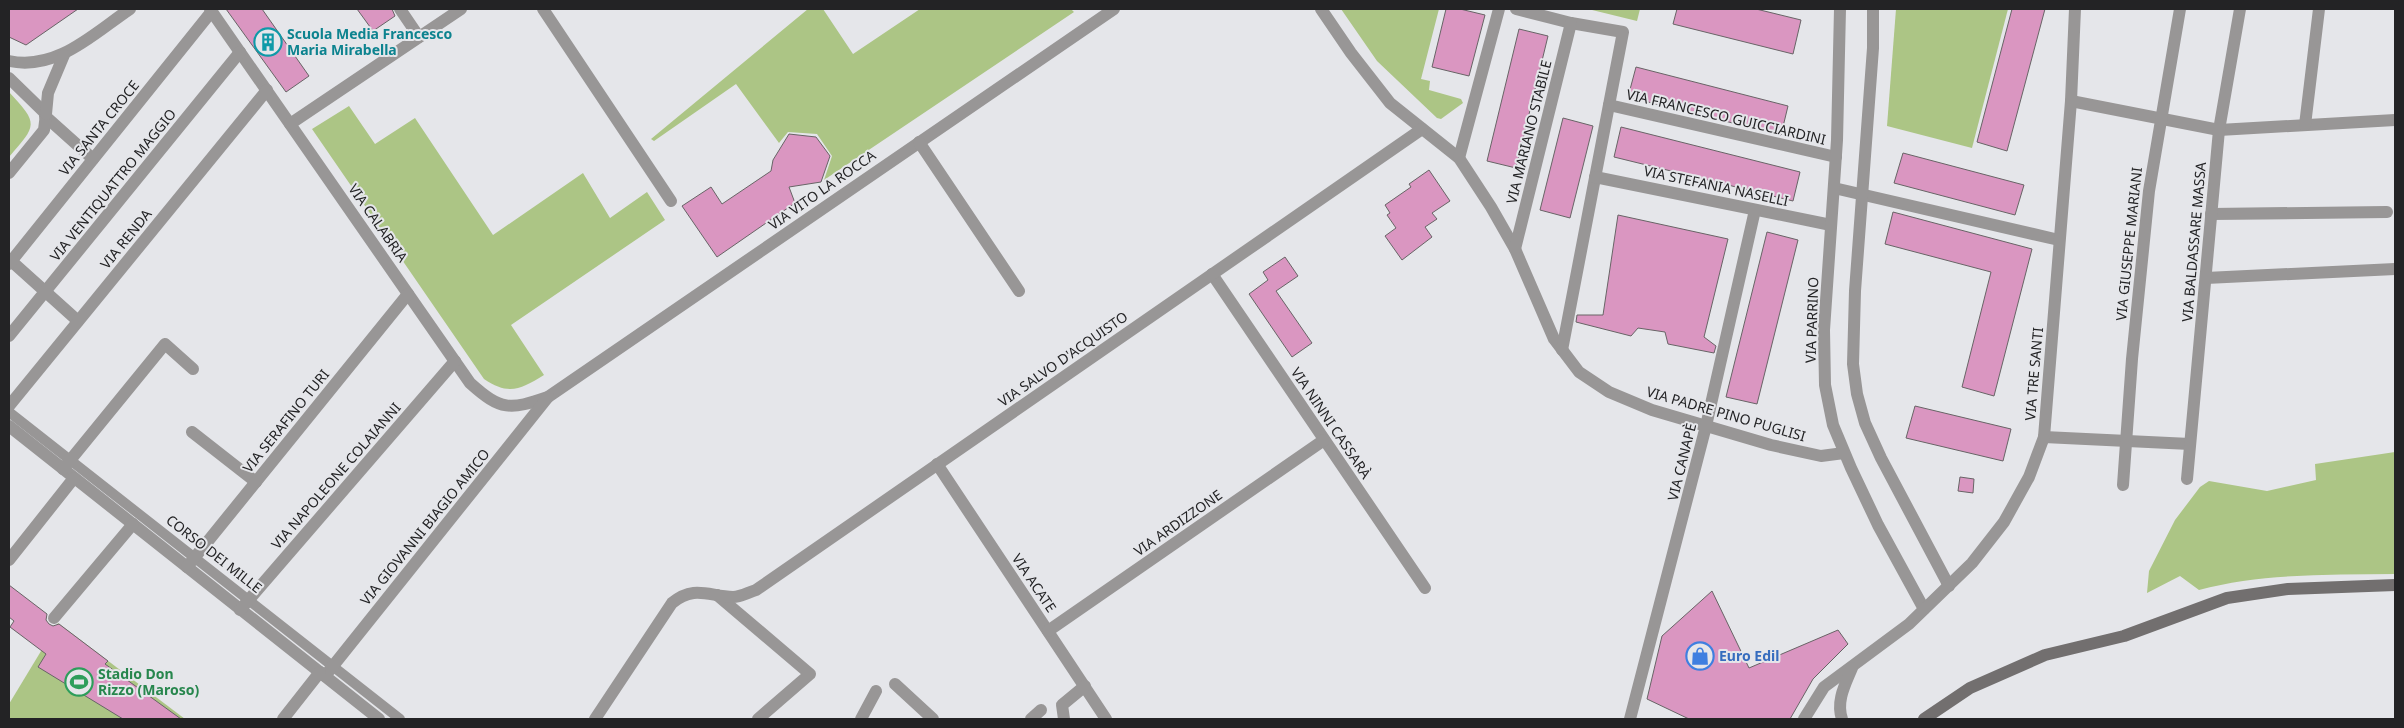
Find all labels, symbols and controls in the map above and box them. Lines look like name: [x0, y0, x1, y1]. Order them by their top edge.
place label: Scuola Media Francesco Maria Mirabella: [287, 24, 453, 59]
building icon: Scuola Media Francesco Maria Mirabella: [253, 27, 283, 57]
street label: VIA MARIANO STABILE: [1501, 58, 1556, 206]
street label: VIA SANTA CROCE: [54, 76, 143, 179]
street label: VIA FRANCESCO GUICCIARDINI: [1625, 84, 1828, 149]
street label: VIA VENTIQUATTRO MAGGIO: [45, 105, 180, 265]
street label: VIA VITO LA ROCCA: [764, 145, 879, 234]
street label: VIA STEFANIA NASELLI: [1642, 161, 1790, 210]
street label: VIA BALDASSARE MASSA: [2177, 161, 2210, 323]
street label: VIA GIUSEPPE MARIANI: [2111, 166, 2146, 322]
street label: VIA CALABRIA: [344, 180, 412, 266]
street label: VIA RENDA: [96, 205, 156, 273]
street label: VIA PARRINO: [1801, 277, 1823, 363]
street label: VIA SALVO D'ACQUISTO: [994, 307, 1131, 411]
street label: VIA TRE SANTI: [2020, 326, 2047, 421]
street label: VIA NINNI CASSARÀ: [1287, 363, 1376, 482]
street label: VIA SERAFINO TURI: [238, 365, 333, 476]
street label: VIA PADRE PINO PUGLISI: [1644, 382, 1808, 445]
street label: VIA NAPOLEONE COLAIANNI: [267, 398, 405, 553]
street label: VIA CANAPÈ: [1663, 421, 1700, 503]
street label: VIA GIOVANNI BIAGIO AMICO: [356, 445, 494, 609]
street label: VIA ARDIZZONE: [1130, 485, 1226, 560]
street label: CORSO DEI MILLE: [162, 510, 266, 597]
street label: VIA ACATE: [1008, 550, 1061, 616]
shop icon: Euro Edil: [1685, 641, 1715, 671]
place label: Euro Edil: [1719, 646, 1779, 665]
place label: Stadio Don Rizzo (Maroso): [98, 664, 199, 699]
sports icon: Stadio Don Rizzo (Maroso): [64, 667, 94, 697]

